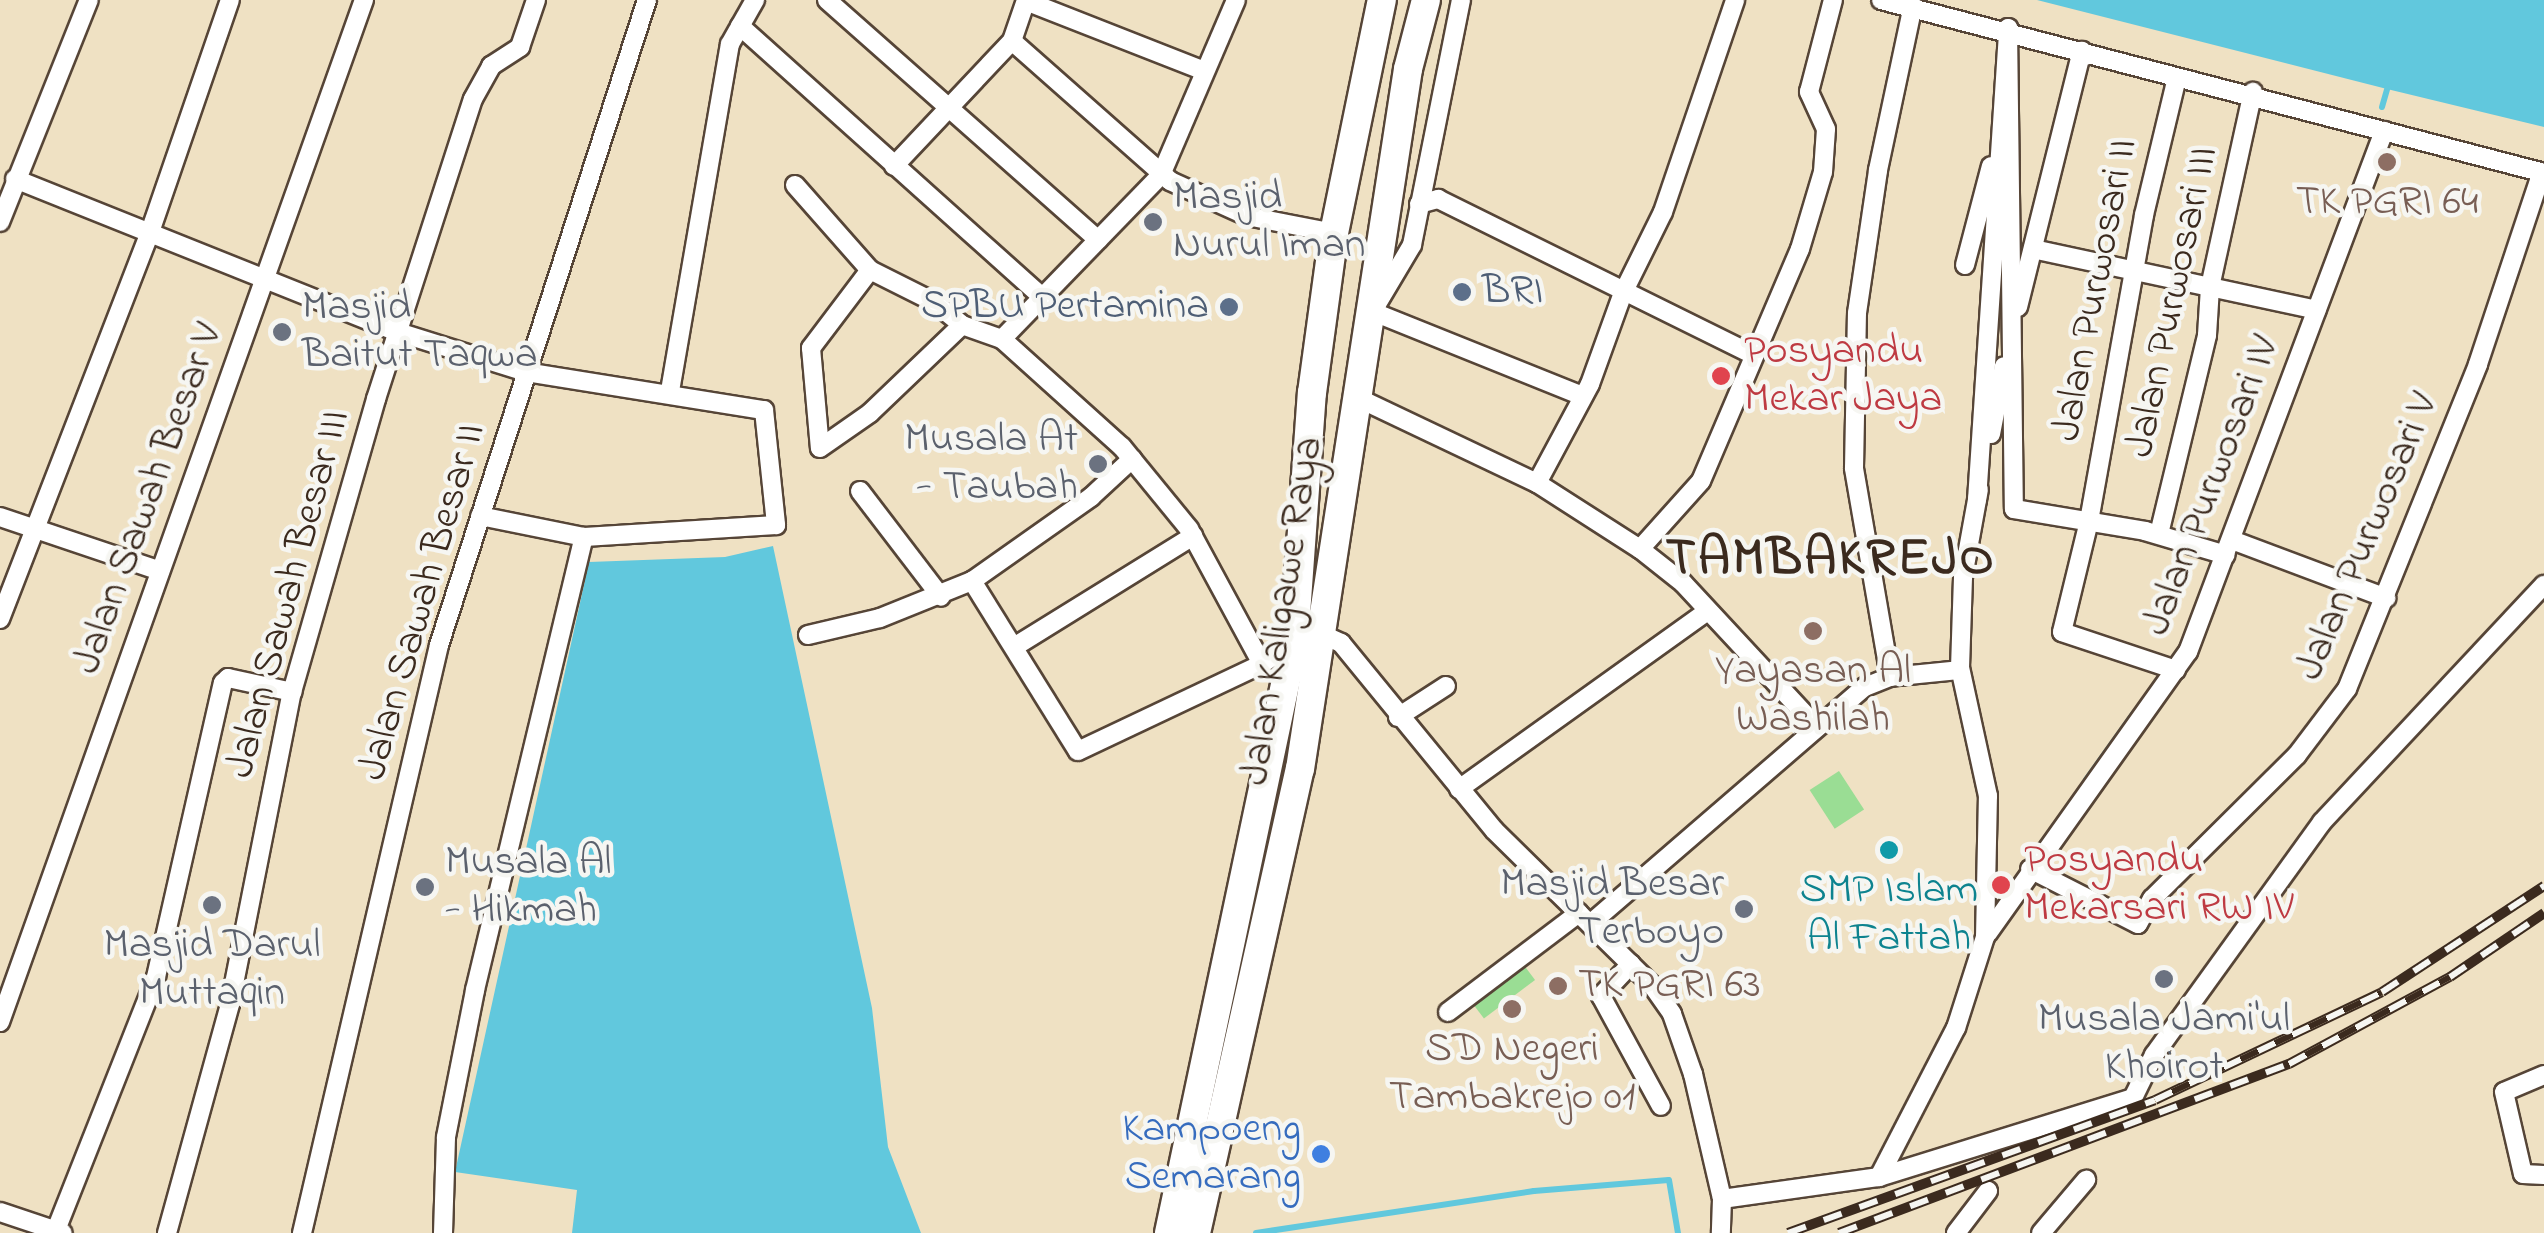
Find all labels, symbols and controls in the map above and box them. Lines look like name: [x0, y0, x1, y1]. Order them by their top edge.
street label: Jalan Purwosari II: [2042, 135, 2150, 445]
street label: Jalan Purwosari III: [2115, 142, 2231, 462]
marker: TK PGRI 64: [2376, 151, 2398, 173]
place label: Masjid Nurul Iman: [1173, 173, 1366, 272]
place label: TK PGRI 64: [2296, 178, 2478, 228]
marker: Masjid Nurul Iman: [1142, 211, 1164, 233]
place label: BRI: [1482, 267, 1543, 317]
marker: BRI: [1451, 281, 1473, 303]
place label: SPBU Pertamina: [921, 282, 1209, 332]
place label: Masjid Baitut Taqwa: [302, 283, 538, 382]
marker: SPBU Pertamina: [1218, 296, 1240, 318]
street label: Jalan Sawah Besar V: [62, 317, 236, 681]
marker: Masjid Baitut Taqwa: [271, 321, 293, 343]
place label: Posyandu Mekar Jaya: [1744, 327, 1942, 426]
street label: Jalan Purwosari IV: [2132, 329, 2292, 643]
marker: Posyandu Mekar Jaya: [1708, 363, 1734, 389]
street label: Jalan Purwosari V: [2285, 386, 2451, 688]
street label: Jalan Sawah Besar III: [216, 405, 362, 783]
place label: Musala At - Taubah: [904, 415, 1078, 514]
street label: Jalan Sawah Besar II: [348, 418, 498, 786]
street label: Jalan Kaligawe Raya: [1231, 433, 1335, 789]
marker: Musala At - Taubah: [1087, 453, 1109, 475]
district label: TAMBAKREJO: [1666, 530, 1996, 592]
marker: Yayasan Al Washilah: [1802, 620, 1824, 642]
place label: Yayasan Al Washilah: [1715, 647, 1911, 746]
place label: Posyandu Mekarsari RW IV: [2024, 836, 2293, 934]
place label: Musala Al - Hikmah: [445, 838, 612, 936]
marker: SMP Islam Al Fattah: [1878, 839, 1900, 861]
place label: Masjid Besar Terboyo: [1500, 860, 1724, 958]
place label: SMP Islam Al Fattah: [1800, 866, 1978, 964]
marker: Posyandu Mekarsari RW IV: [1988, 872, 2014, 898]
marker: Musala Al - Hikmah: [414, 876, 436, 898]
marker: Masjid Darul Muttaqin: [201, 894, 223, 916]
marker: Masjid Besar Terboyo: [1733, 898, 1755, 920]
place label: Masjid Darul Muttaqin: [103, 921, 321, 1019]
place label: TK PGRI 63: [1578, 961, 1760, 1011]
marker: Musala Jami'ul Khoirot: [2153, 968, 2175, 990]
marker: TK PGRI 63: [1547, 975, 1569, 997]
place label: Musala Jami'ul Khoirot: [2038, 995, 2290, 1094]
marker: SD Negeri Tambakrejo 01: [1501, 998, 1523, 1020]
place label: SD Negeri Tambakrejo 01: [1389, 1025, 1635, 1124]
place label: Kampoeng Semarang: [1122, 1105, 1301, 1204]
marker: Kampoeng Semarang: [1310, 1143, 1332, 1165]

